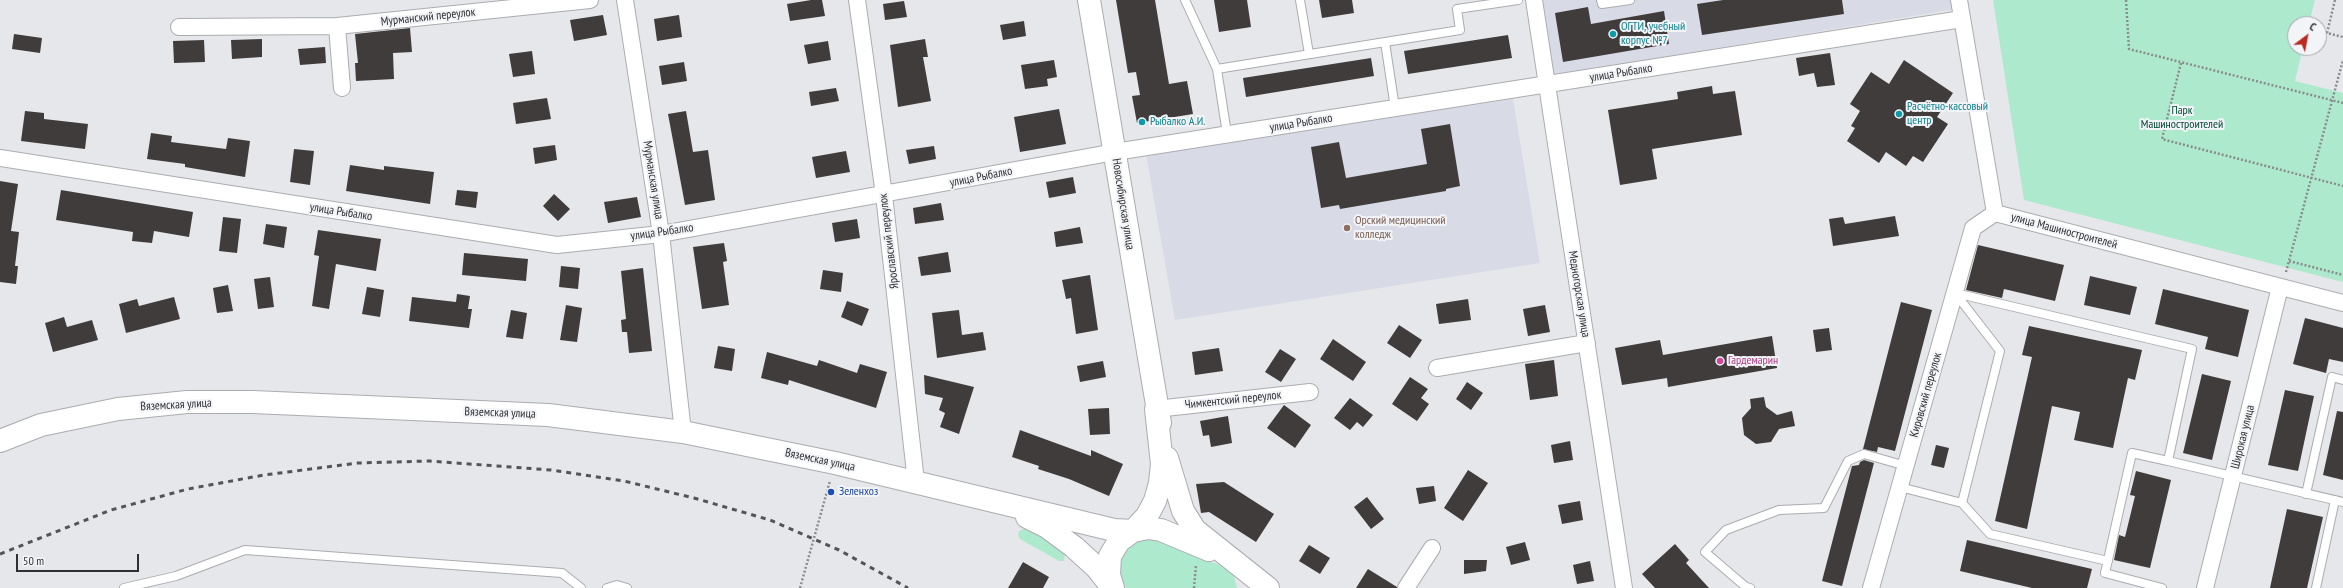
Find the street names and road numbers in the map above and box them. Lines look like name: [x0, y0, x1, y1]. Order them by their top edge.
street label: Мурманский переулок: [380, 5, 476, 29]
street label: улица Рыбалко: [1589, 61, 1653, 85]
street label: улица Рыбалко: [1269, 111, 1333, 135]
street label: Мурманская улица: [640, 140, 666, 220]
street label: Новосибирская улица: [1109, 157, 1137, 251]
street label: улица Рыбалко: [949, 164, 1013, 190]
street label: Ярославский переулок: [876, 193, 902, 289]
street label: улица Рыбалко: [309, 200, 373, 224]
street label: улица Машиностроителей: [2009, 210, 2119, 252]
street label: улица Рыбалко: [630, 220, 694, 244]
street label: Медногорская улица: [1565, 250, 1593, 338]
street label: Кировский переулок: [1907, 351, 1945, 439]
street label: Чимкентский переулок: [1184, 388, 1282, 412]
street label: Вяземская улица: [140, 396, 212, 414]
street label: Широкая улица: [2228, 404, 2258, 470]
street label: Вяземская улица: [464, 405, 536, 421]
street label: Вяземская улица: [784, 446, 856, 474]

